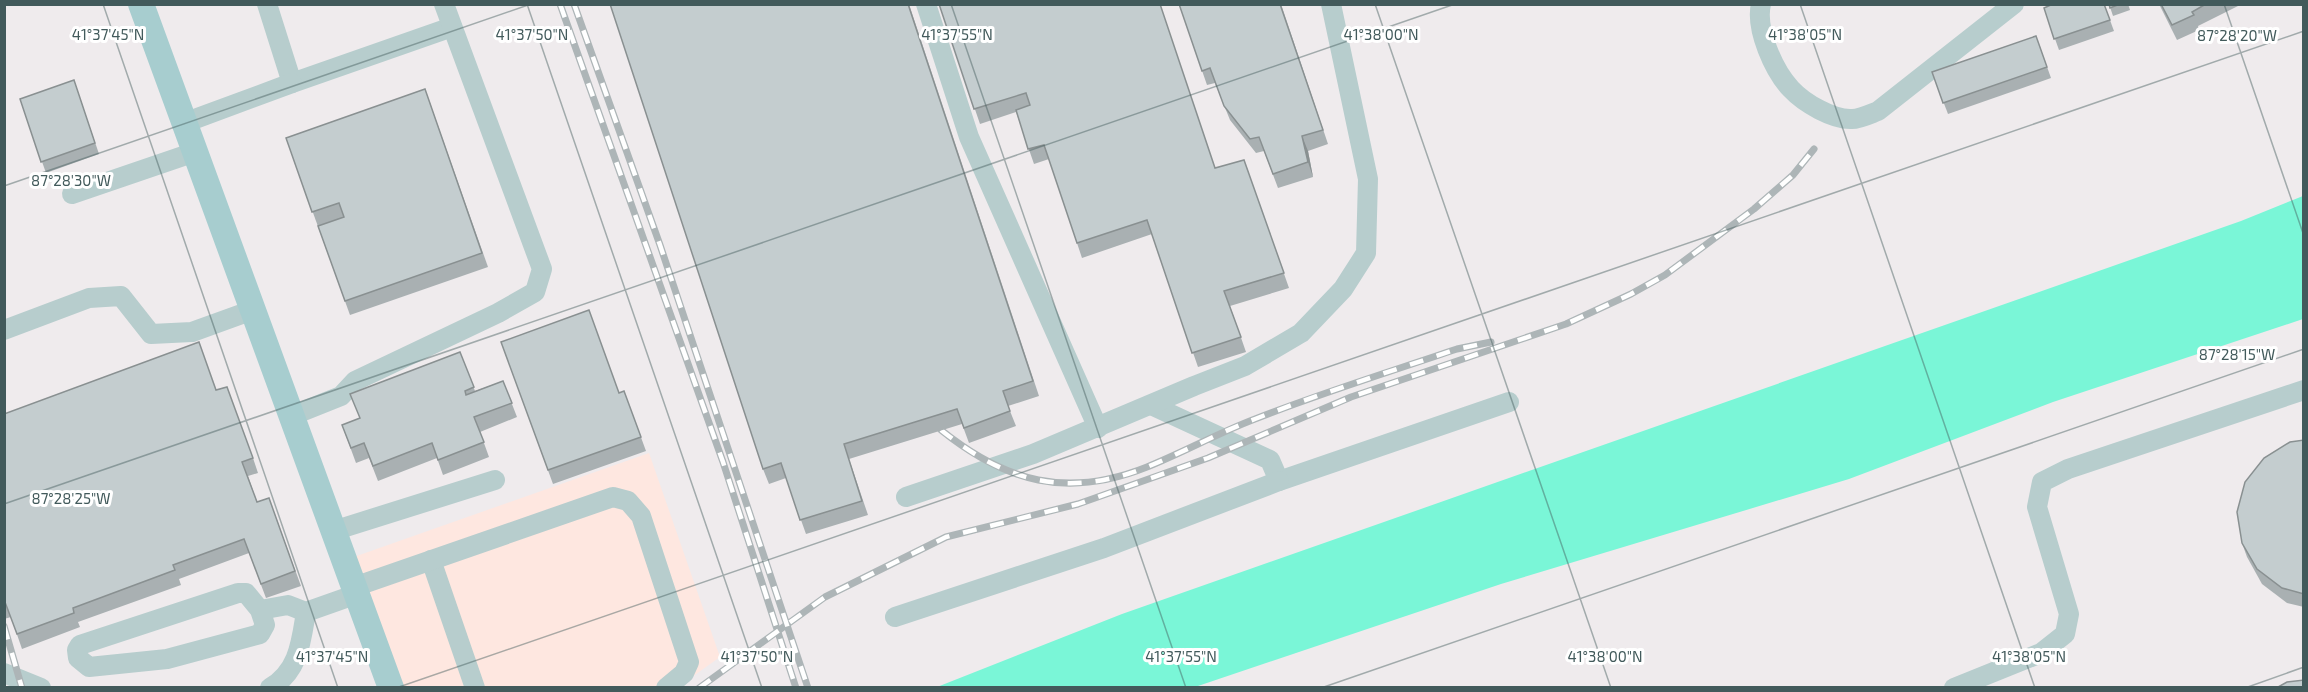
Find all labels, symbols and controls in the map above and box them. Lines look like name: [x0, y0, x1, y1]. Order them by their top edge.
text: 41°37'45"N: [72, 25, 144, 43]
text: 41°37'50"N: [496, 25, 568, 43]
text: 41°37'55"N: [921, 25, 993, 43]
text: 41°38'00"N: [1343, 25, 1419, 43]
text: 41°38'05"N: [1768, 25, 1842, 43]
text: 87°28'20"W: [2197, 26, 2277, 44]
text: 87°28'30"W: [31, 171, 111, 189]
text: 87°28'15"W: [2199, 345, 2275, 363]
text: 87°28'25"W: [32, 489, 110, 507]
text: 41°37'45"N: [296, 647, 368, 665]
text: 41°37'50"N: [721, 647, 793, 665]
text: 41°37'55"N: [1145, 647, 1217, 665]
text: 41°38'00"N: [1567, 647, 1643, 665]
text: 41°38'05"N: [1992, 647, 2066, 665]

